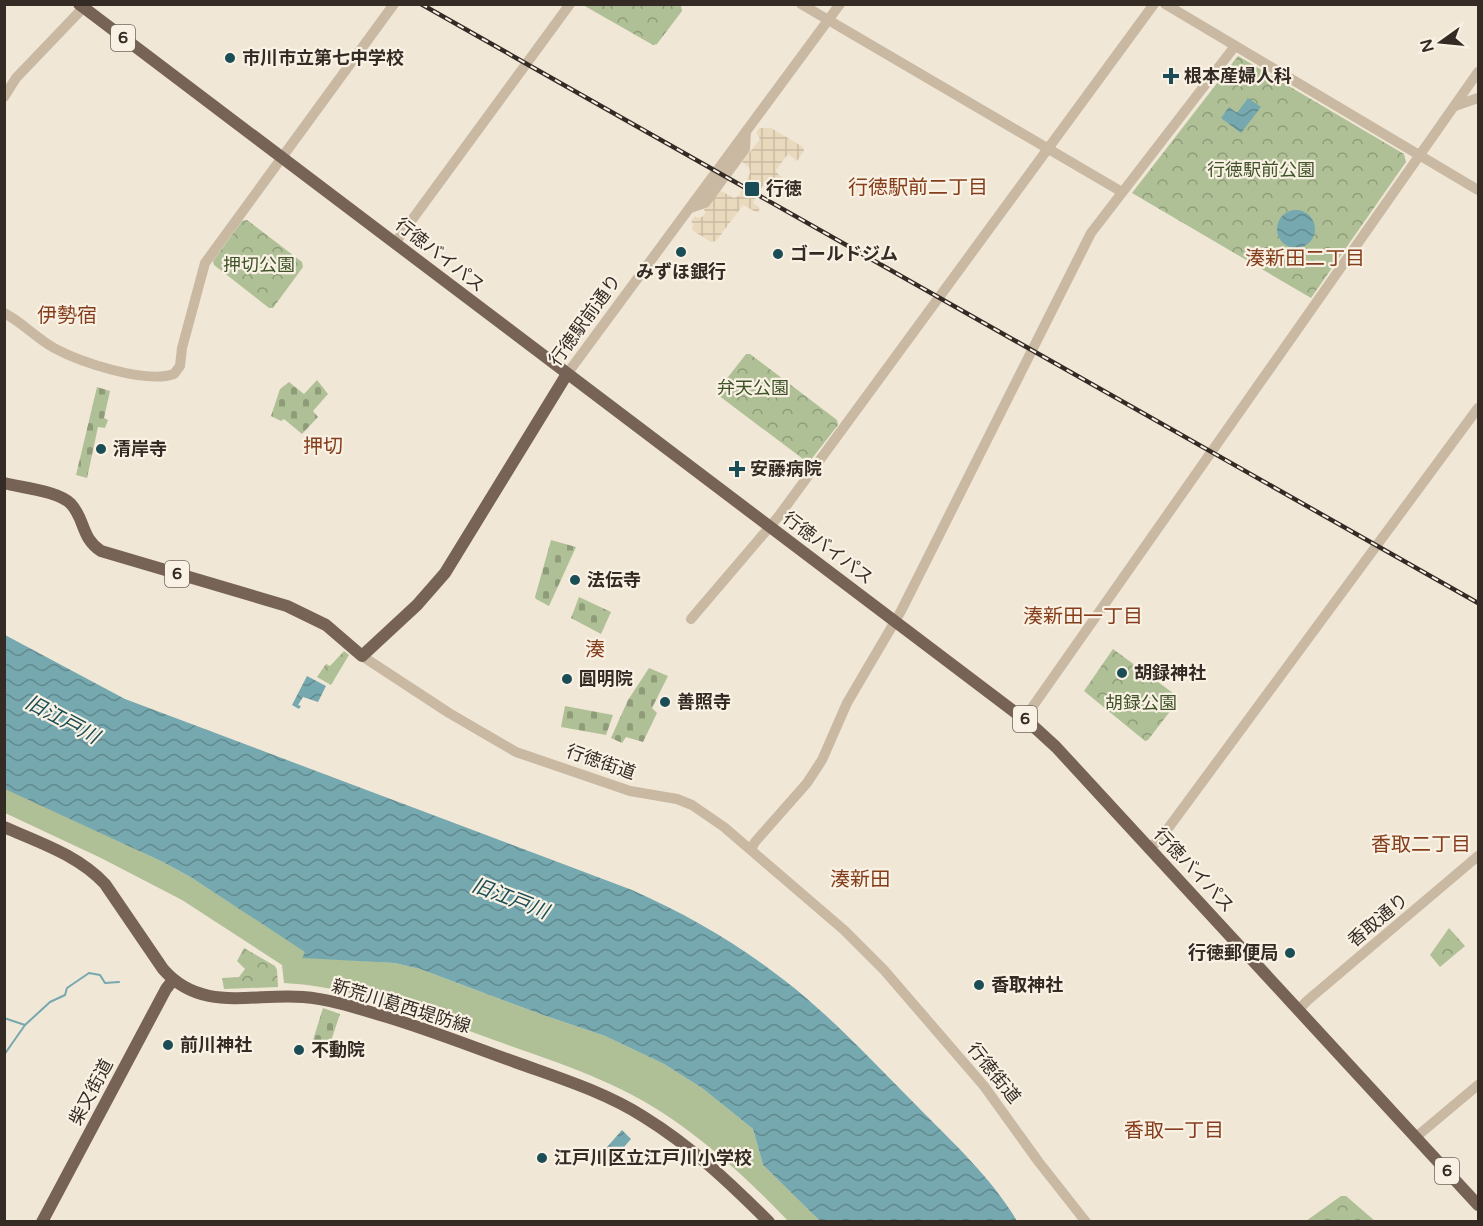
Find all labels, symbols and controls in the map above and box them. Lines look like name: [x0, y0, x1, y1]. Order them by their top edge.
north arrow: [1411, 12, 1471, 72]
road number: 6: [111, 25, 135, 51]
text: N: [1416, 37, 1439, 54]
place label: 市川市立第七中学校: [242, 47, 404, 69]
marker: 市川市立第七中学校: [223, 51, 237, 65]
place label: 根本産婦人科: [1184, 65, 1292, 87]
marker: 根本産婦人科: [1162, 67, 1180, 85]
park label: 行徳駅前公園: [1207, 159, 1315, 181]
district label: 行徳駅前二丁目: [848, 176, 988, 200]
place label: 行徳: [766, 178, 802, 200]
marker: 行徳: [743, 180, 761, 198]
street label: 行徳バイパス: [391, 213, 489, 297]
place label: ゴールドジム: [790, 243, 898, 265]
marker: みずほ銀行: [674, 245, 688, 259]
marker: ゴールドジム: [771, 247, 785, 261]
district label: 湊新田二丁目: [1245, 247, 1365, 271]
park label: 押切公園: [223, 254, 295, 276]
place label: みずほ銀行: [636, 261, 726, 283]
street label: 行徳駅前通り: [544, 270, 626, 370]
district label: 伊勢宿: [37, 304, 97, 328]
park label: 弁天公園: [717, 377, 789, 399]
district label: 押切: [303, 435, 343, 459]
place label: 清岸寺: [113, 438, 167, 460]
marker: 清岸寺: [94, 442, 108, 456]
place label: 安藤病院: [750, 458, 822, 480]
marker: 安藤病院: [728, 460, 746, 478]
street label: 行徳バイパス: [778, 507, 878, 589]
road number: 6: [165, 561, 189, 587]
place label: 法伝寺: [587, 569, 641, 591]
marker: 法伝寺: [568, 573, 582, 587]
district label: 湊新田一丁目: [1023, 605, 1143, 629]
district label: 湊: [585, 638, 605, 662]
place label: 胡録神社: [1134, 662, 1206, 684]
marker: 胡録神社: [1115, 666, 1129, 680]
place label: 圓明院: [579, 668, 633, 690]
marker: 圓明院: [560, 672, 574, 686]
water label: 旧江戸川: [21, 691, 105, 750]
place label: 善照寺: [677, 691, 731, 713]
park label: 胡録公園: [1105, 692, 1177, 714]
marker: 善照寺: [658, 695, 672, 709]
road number: 6: [1013, 706, 1037, 732]
street label: 行徳街道: [563, 740, 639, 784]
street label: 行徳バイパス: [1149, 823, 1239, 917]
district label: 香取二丁目: [1371, 833, 1471, 857]
district label: 湊新田: [830, 868, 890, 892]
water label: 旧江戸川: [468, 873, 554, 925]
street label: 香取通り: [1343, 888, 1413, 952]
place label: 行徳郵便局: [1188, 942, 1278, 964]
marker: 行徳郵便局: [1283, 946, 1297, 960]
street label: 新荒川葛西堤防線: [329, 974, 473, 1038]
place label: 香取神社: [991, 974, 1063, 996]
marker: 香取神社: [972, 978, 986, 992]
place label: 前川神社: [180, 1034, 252, 1056]
marker: 前川神社: [161, 1038, 175, 1052]
street label: 行徳街道: [963, 1038, 1025, 1108]
place label: 不動院: [311, 1039, 365, 1061]
marker: 不動院: [292, 1043, 306, 1057]
street label: 柴又街道: [64, 1055, 118, 1129]
district label: 香取一丁目: [1124, 1119, 1224, 1143]
place label: 江戸川区立江戸川小学校: [554, 1147, 752, 1169]
marker: 江戸川区立江戸川小学校: [535, 1151, 549, 1165]
road number: 6: [1435, 1158, 1459, 1184]

